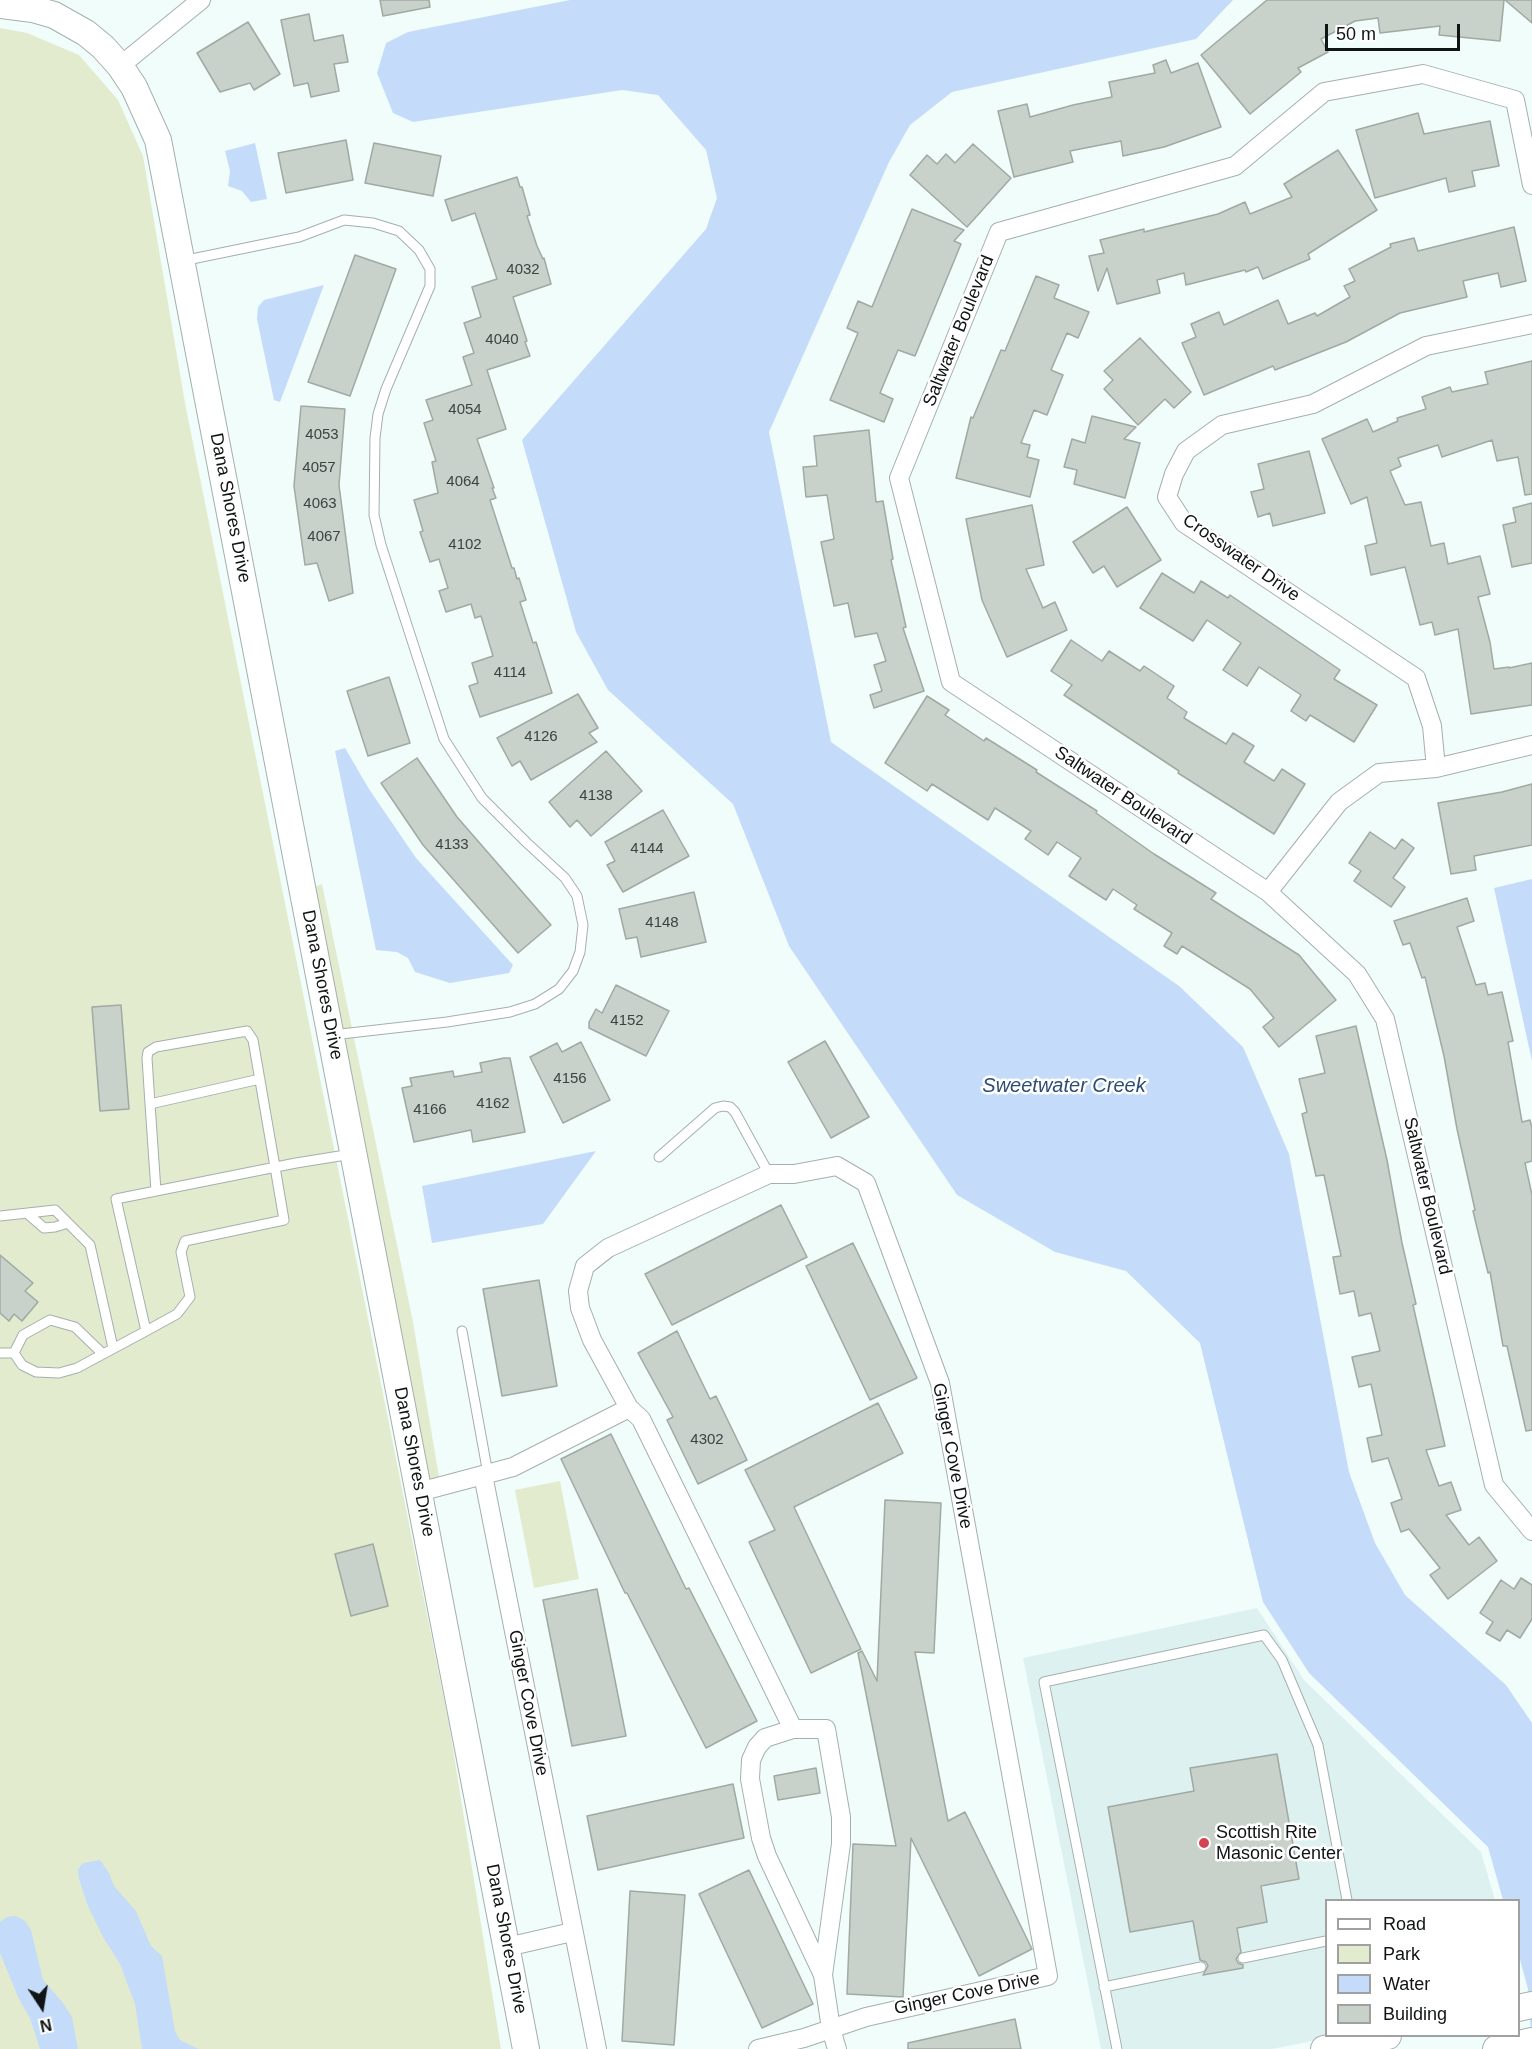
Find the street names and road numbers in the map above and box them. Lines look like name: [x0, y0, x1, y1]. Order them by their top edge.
street label: Saltwater Boulevard: [919, 252, 999, 410]
street label: Dana Shores Drive: [205, 431, 255, 585]
street label: Crosswater Drive: [1178, 510, 1304, 606]
street label: Saltwater Boulevard: [1050, 742, 1196, 850]
street label: Dana Shores Drive: [297, 908, 347, 1062]
street label: Saltwater Boulevard: [1398, 1115, 1456, 1277]
street label: Ginger Cove Drive: [927, 1381, 977, 1531]
street label: Dana Shores Drive: [389, 1385, 439, 1539]
street label: Ginger Cove Drive: [503, 1628, 553, 1778]
street label: Dana Shores Drive: [481, 1862, 531, 2016]
street label: Ginger Cove Drive: [892, 1968, 1042, 2020]

